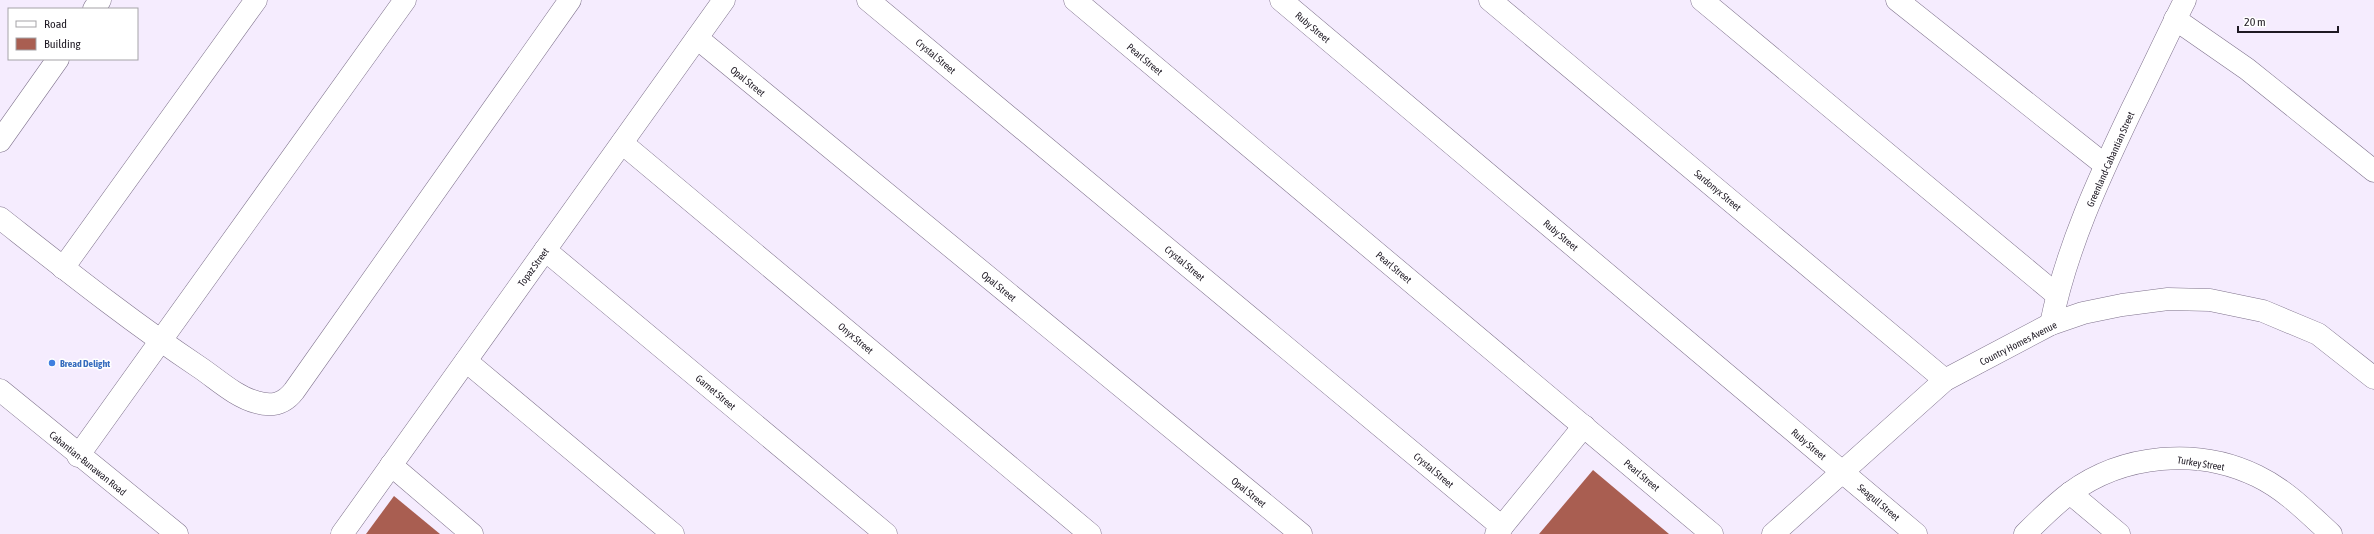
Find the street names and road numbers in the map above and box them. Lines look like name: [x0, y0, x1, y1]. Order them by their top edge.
street label: Ruby Street: [1293, 10, 1332, 45]
street label: Crystal Street: [914, 37, 958, 76]
street label: Pearl Street: [1125, 41, 1165, 77]
street label: Opal Street: [728, 64, 767, 99]
street label: Greenland-Cabantian Street: [2085, 110, 2136, 208]
street label: Sardonyx Street: [1692, 168, 1743, 213]
street label: Ruby Street: [1541, 218, 1580, 253]
street label: Crystal Street: [1163, 244, 1207, 283]
street label: Topaz Street: [516, 246, 551, 289]
street label: Pearl Street: [1374, 249, 1414, 285]
street label: Opal Street: [979, 269, 1018, 304]
street label: Country Homes Avenue: [1978, 319, 2059, 368]
street label: Onyx Street: [836, 321, 875, 356]
street label: Garnet Street: [694, 373, 738, 412]
street label: Ruby Street: [1789, 427, 1828, 462]
street label: Cabantian-Bunawan Road: [47, 429, 128, 498]
street label: Crystal Street: [1412, 451, 1456, 490]
street label: Turkey Street: [2176, 454, 2225, 473]
street label: Pearl Street: [1622, 457, 1662, 493]
street label: Opal Street: [1229, 475, 1268, 510]
street label: Seagull Street: [1856, 482, 1902, 523]

